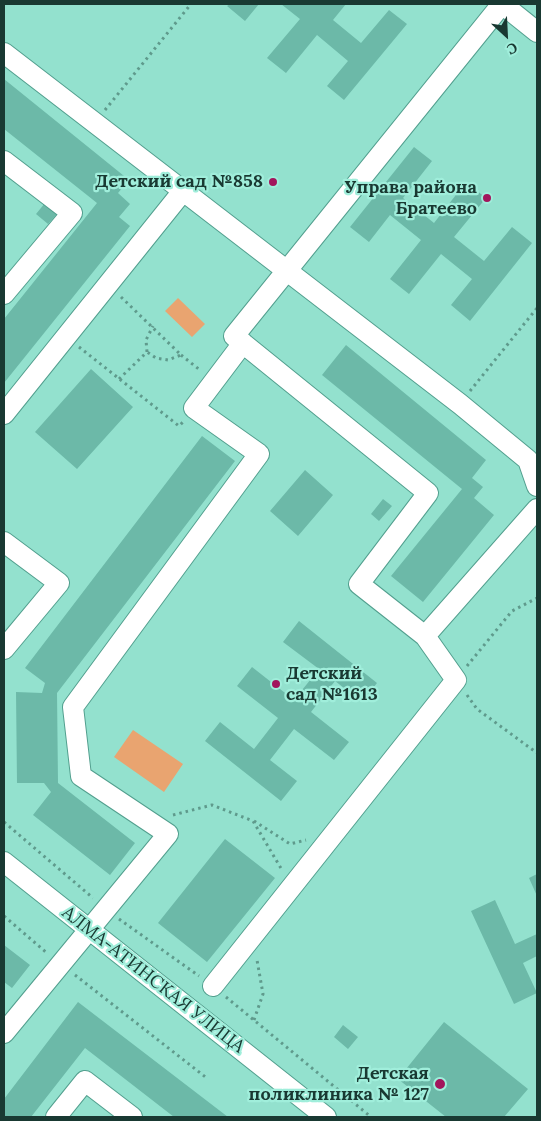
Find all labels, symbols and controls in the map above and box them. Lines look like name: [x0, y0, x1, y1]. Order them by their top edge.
north arrow: [481, 10, 531, 60]
text: С: [504, 38, 521, 59]
place label: Детский сад №858: [95, 171, 263, 193]
marker: Детский сад №858: [267, 176, 279, 188]
place label: Управа района Братеево: [345, 177, 477, 220]
marker: Управа района Братеево: [481, 192, 493, 204]
place label: Детский сад №1613: [286, 663, 378, 706]
marker: Детский сад №1613: [270, 678, 282, 690]
street label: АЛМА-АТИНСКАЯ УЛИЦА: [57, 902, 249, 1058]
place label: Детская поликлиника № 127: [249, 1063, 429, 1106]
marker: Детская поликлиника № 127: [433, 1077, 447, 1091]

